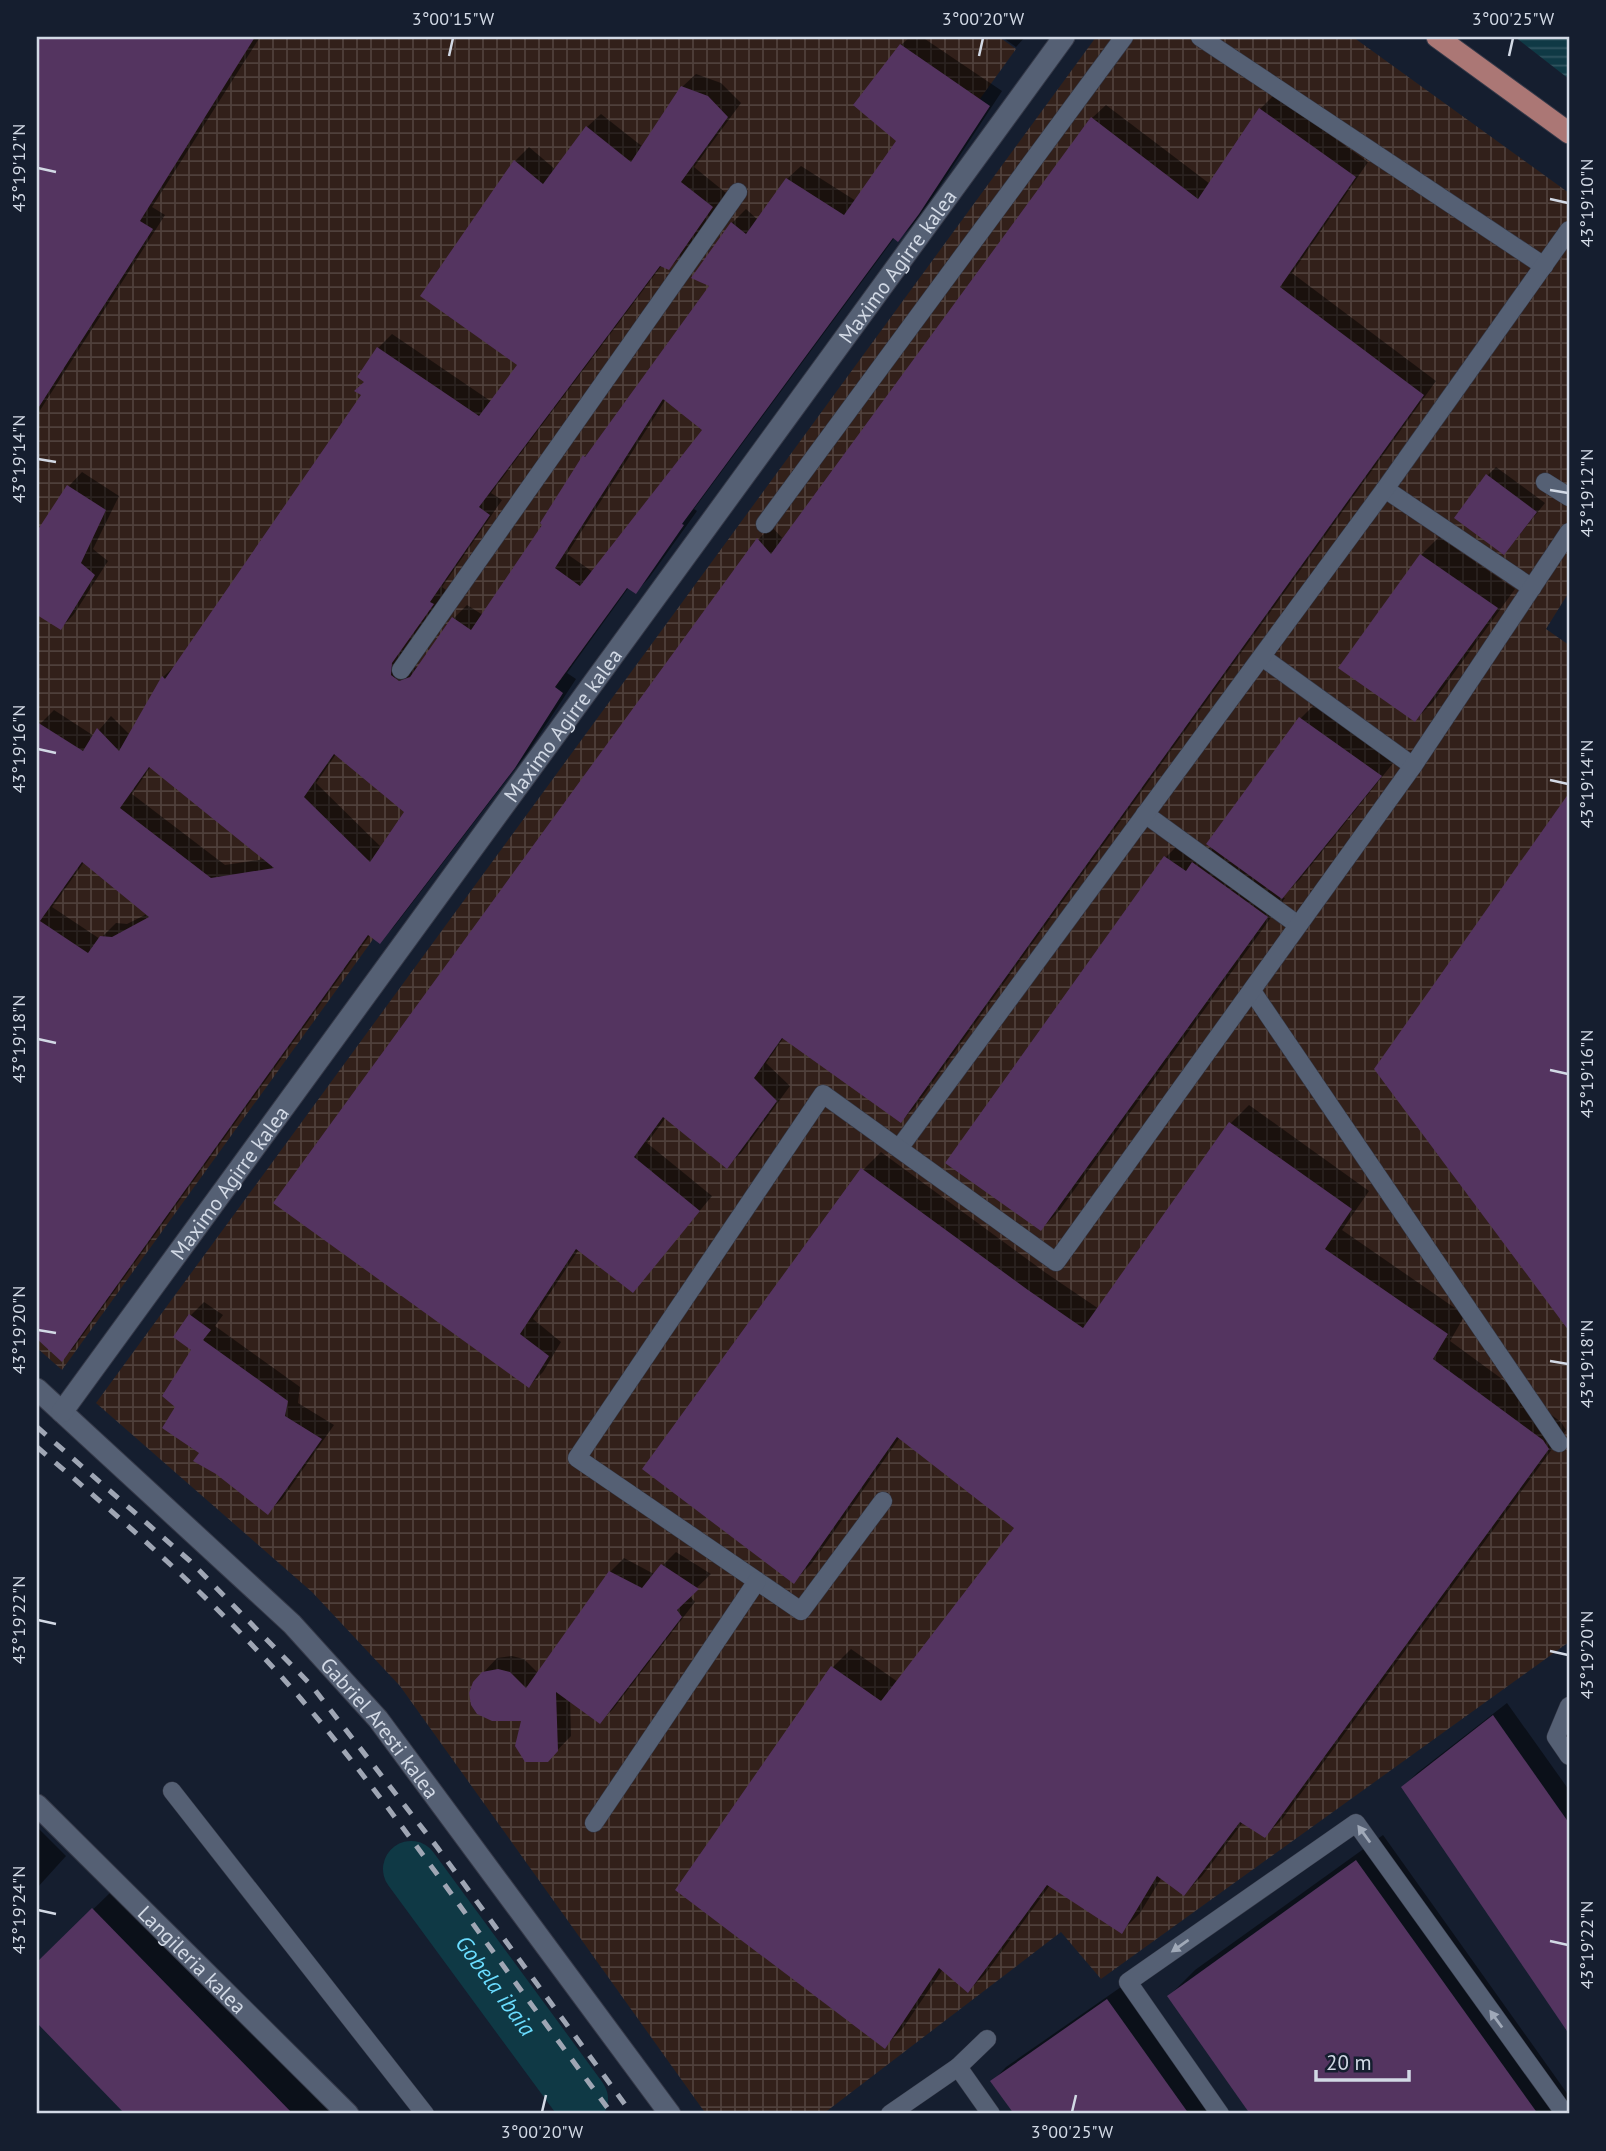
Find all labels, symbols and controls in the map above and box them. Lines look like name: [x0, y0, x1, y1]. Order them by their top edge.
text: 3°00'15"W: [412, 7, 494, 30]
text: 3°00'20"W: [942, 7, 1024, 30]
text: 3°00'25"W: [1472, 7, 1554, 30]
text: 43°19'12"N: [7, 124, 30, 212]
text: 43°19'10"N: [1575, 159, 1598, 247]
street label: Maximo Agirre kalea: [832, 184, 962, 348]
text: 43°19'14"N: [7, 415, 30, 503]
text: 43°19'12"N: [1575, 449, 1598, 537]
street label: Maximo Agirre kalea: [498, 643, 628, 807]
text: 43°19'16"N: [7, 705, 30, 793]
text: 43°19'14"N: [1575, 740, 1598, 828]
text: 43°19'18"N: [7, 995, 30, 1083]
text: 43°19'16"N: [1575, 1030, 1598, 1118]
street label: Maximo Agirre kalea: [164, 1100, 294, 1265]
text: 43°19'20"N: [7, 1286, 30, 1374]
text: 43°19'18"N: [1575, 1320, 1598, 1408]
text: 43°19'22"N: [7, 1576, 30, 1664]
text: 43°19'20"N: [1575, 1611, 1598, 1699]
street label: Gabriel Aresti kalea: [315, 1651, 445, 1804]
one-way arrow: [1357, 1825, 1371, 1843]
text: 43°19'24"N: [7, 1866, 30, 1954]
street label: Langileria kalea: [132, 1900, 252, 2019]
text: 43°19'22"N: [1575, 1901, 1598, 1989]
water label: Gobela ibaia: [450, 1929, 543, 2041]
one-way arrow: [1171, 1939, 1189, 1953]
one-way arrow: [1489, 2010, 1503, 2028]
scale bar: [1316, 2039, 1408, 2083]
text: 20 m: [1326, 2049, 1372, 2076]
text: 3°00'20"W: [501, 2120, 583, 2143]
text: 3°00'25"W: [1031, 2120, 1113, 2143]

